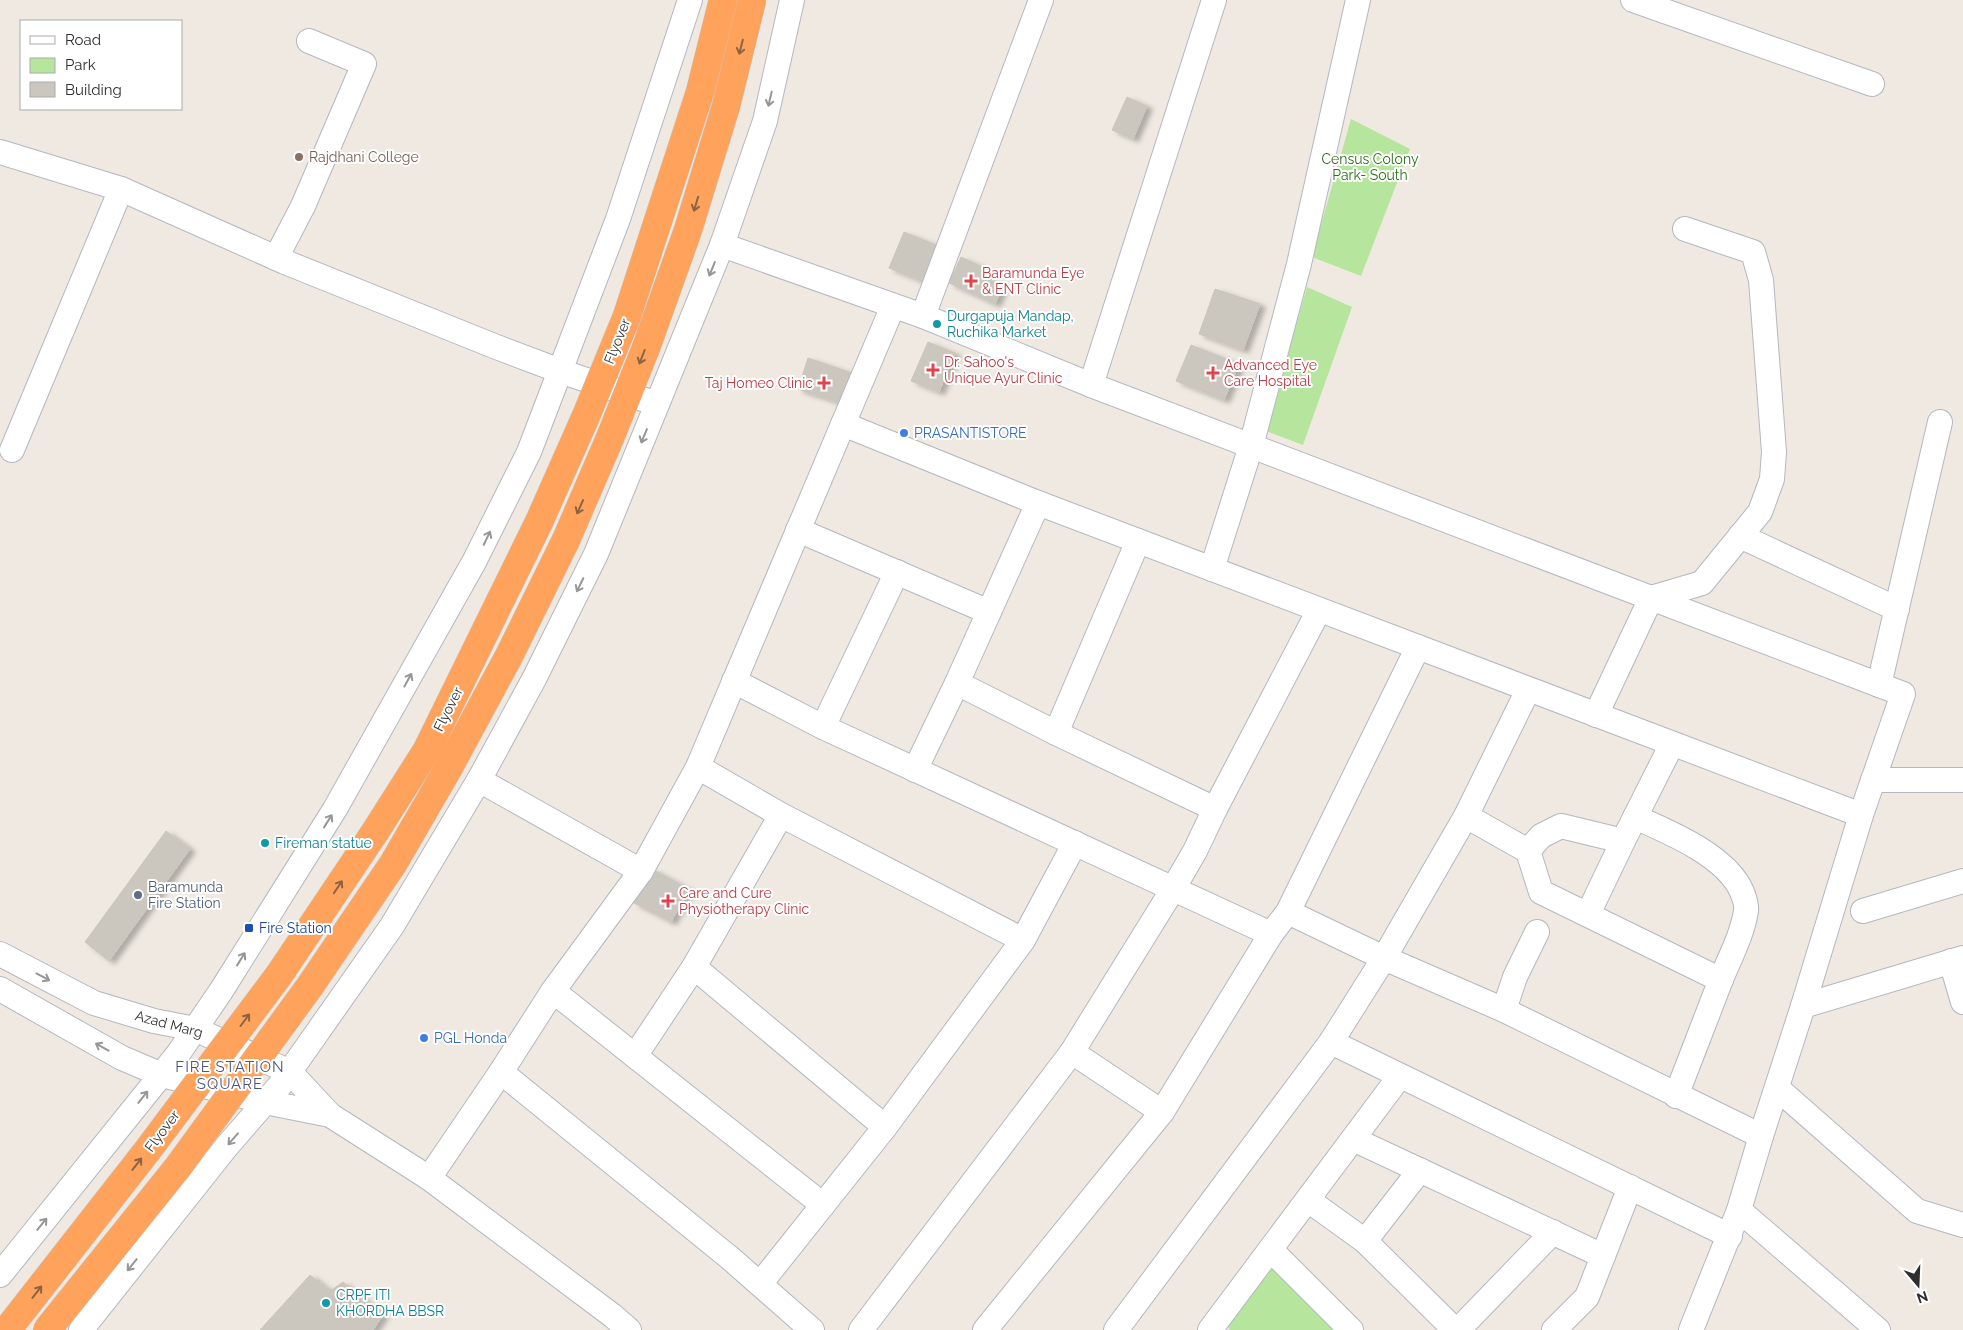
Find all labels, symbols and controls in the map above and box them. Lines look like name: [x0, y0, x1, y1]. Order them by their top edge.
legend: [20, 20, 182, 110]
text: Road: [65, 31, 101, 49]
one-way arrow: [736, 39, 745, 55]
text: Park: [65, 56, 96, 74]
text: Building: [65, 81, 122, 99]
one-way arrow: [765, 90, 774, 106]
place label: Rajdhani College: [309, 149, 419, 165]
marker: Rajdhani College: [293, 151, 305, 163]
park label: Census Colony Park- South: [1321, 151, 1419, 183]
one-way arrow: [691, 195, 701, 211]
one-way arrow: [707, 261, 716, 276]
place label: Baramunda Eye & ENT Clinic: [982, 265, 1085, 297]
marker: Baramunda Eye & ENT Clinic: [964, 274, 978, 288]
place label: Durgapuja Mandap, Ruchika Market: [947, 308, 1074, 340]
street label: Flyover: [601, 316, 633, 366]
marker: Durgapuja Mandap, Ruchika Market: [931, 318, 943, 330]
one-way arrow: [637, 349, 646, 364]
place label: Dr. Sahoo's Unique Ayur Clinic: [944, 354, 1063, 386]
place label: Advanced Eye Care Hospital: [1224, 357, 1317, 389]
marker: Dr. Sahoo's Unique Ayur Clinic: [926, 363, 940, 377]
marker: Advanced Eye Care Hospital: [1206, 366, 1220, 380]
place label: Taj Homeo Clinic: [705, 375, 813, 391]
marker: Taj Homeo Clinic: [817, 376, 831, 390]
place label: PRASANTISTORE: [914, 425, 1027, 441]
marker: PRASANTISTORE: [898, 427, 910, 439]
one-way arrow: [639, 428, 649, 443]
one-way arrow: [574, 499, 584, 514]
one-way arrow: [482, 530, 492, 545]
one-way arrow: [575, 577, 584, 592]
one-way arrow: [403, 672, 413, 687]
street label: Flyover: [430, 684, 466, 734]
one-way arrow: [322, 814, 333, 828]
place label: Fireman statue: [275, 835, 372, 851]
marker: Fireman statue: [259, 837, 271, 849]
place label: Baramunda Fire Station: [148, 879, 223, 911]
one-way arrow: [333, 880, 343, 894]
place label: Care and Cure Physiotherapy Clinic: [679, 885, 810, 917]
marker: Baramunda Fire Station: [132, 889, 144, 901]
marker: Care and Cure Physiotherapy Clinic: [661, 894, 675, 908]
place label: Fire Station: [259, 920, 332, 936]
marker: Fire Station: [243, 922, 255, 934]
one-way arrow: [237, 952, 247, 966]
one-way arrow: [35, 972, 50, 982]
street label: Azad Marg: [133, 1007, 205, 1041]
one-way arrow: [240, 1014, 251, 1027]
place label: PGL Honda: [434, 1030, 507, 1046]
marker: PGL Honda: [418, 1032, 430, 1044]
one-way arrow: [95, 1041, 109, 1051]
district label: FIRE STATION SQUARE: [175, 1058, 285, 1093]
one-way arrow: [138, 1091, 149, 1104]
street label: Flyover: [141, 1107, 183, 1155]
one-way arrow: [228, 1132, 239, 1145]
one-way arrow: [132, 1158, 143, 1171]
one-way arrow: [36, 1218, 47, 1231]
one-way arrow: [126, 1258, 137, 1271]
north arrow: [1893, 1260, 1943, 1310]
one-way arrow: [32, 1286, 43, 1299]
place label: CRPF ITI KHORDHA BBSR: [336, 1287, 444, 1319]
text: N: [1915, 1288, 1930, 1307]
marker: CRPF ITI KHORDHA BBSR: [320, 1297, 332, 1309]

